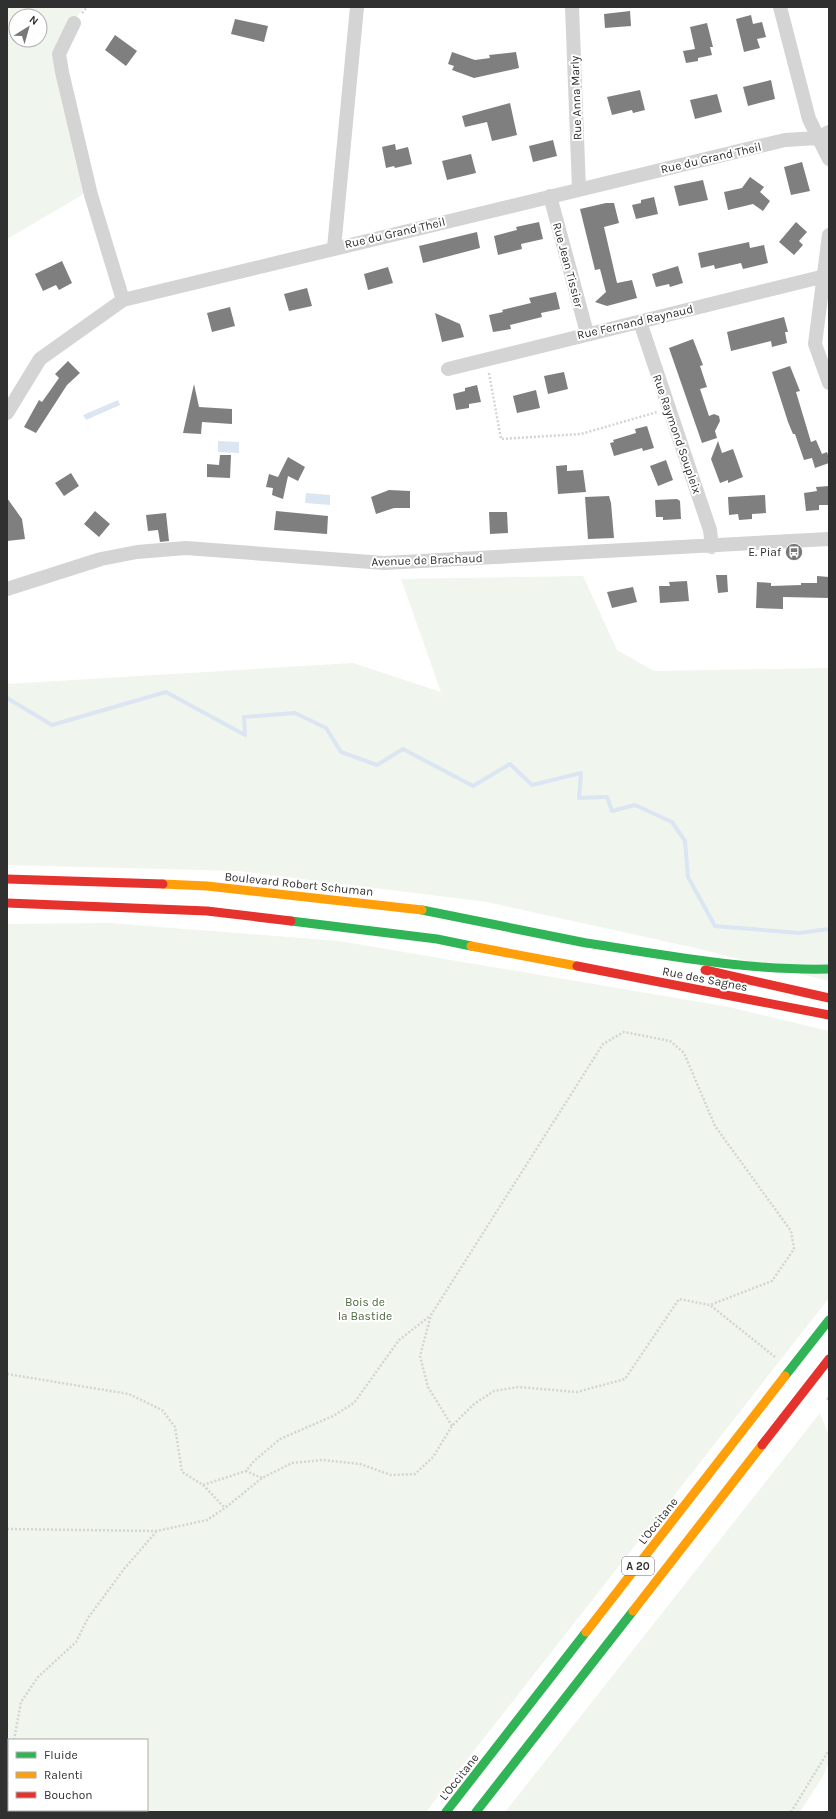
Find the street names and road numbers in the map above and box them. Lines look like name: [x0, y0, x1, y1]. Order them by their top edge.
street label: Rue Anna Marly: [568, 55, 584, 140]
street label: Rue du Grand Theil: [659, 140, 763, 176]
street label: Rue du Grand Theil: [343, 215, 447, 251]
street label: Rue Jean Tissier: [550, 221, 586, 310]
street label: Rue Fernand Raynaud: [575, 302, 695, 342]
street label: Rue Raymond Soupleix: [650, 372, 704, 496]
street label: Avenue de Brachaud: [371, 551, 483, 569]
street label: Boulevard Robert Schuman: [224, 869, 374, 899]
street label: Rue des Sagnes: [661, 964, 749, 994]
street label: L'Occitane: [635, 1495, 681, 1547]
road number: A 20: [622, 1557, 654, 1575]
street label: L'Occitane: [436, 1751, 482, 1803]

